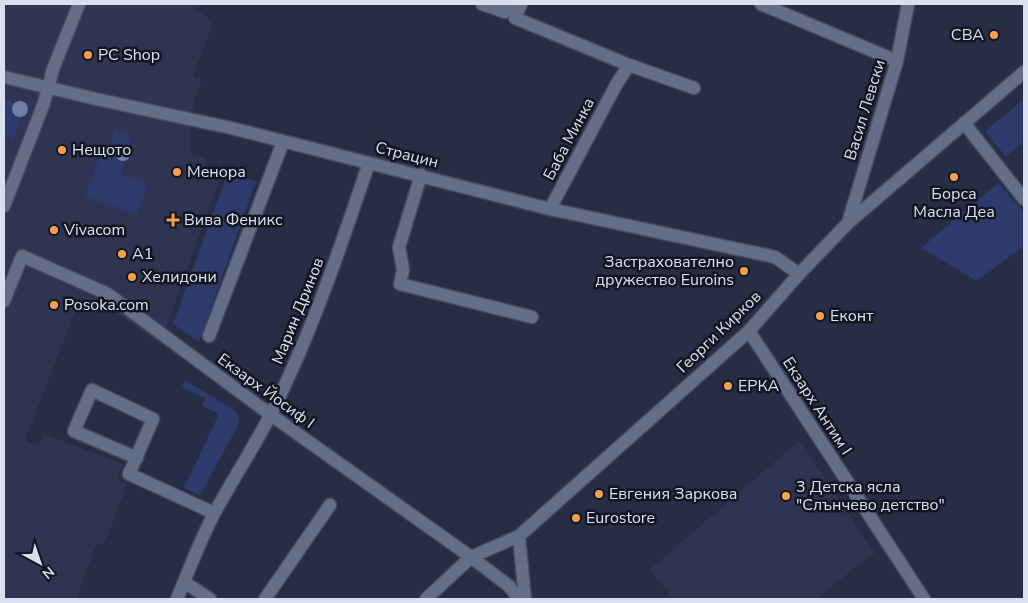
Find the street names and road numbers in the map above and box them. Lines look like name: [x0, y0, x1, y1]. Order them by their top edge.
street label: Васил Левски: [839, 57, 891, 163]
street label: Баба Минка: [538, 94, 600, 184]
street label: Страцин: [373, 137, 441, 173]
street label: Марин Дринов: [267, 254, 329, 368]
street label: Георги Кирков: [672, 286, 766, 378]
street label: Екзарх Йосиф I: [213, 348, 319, 434]
street label: Екзарх Антим I: [777, 353, 857, 459]

